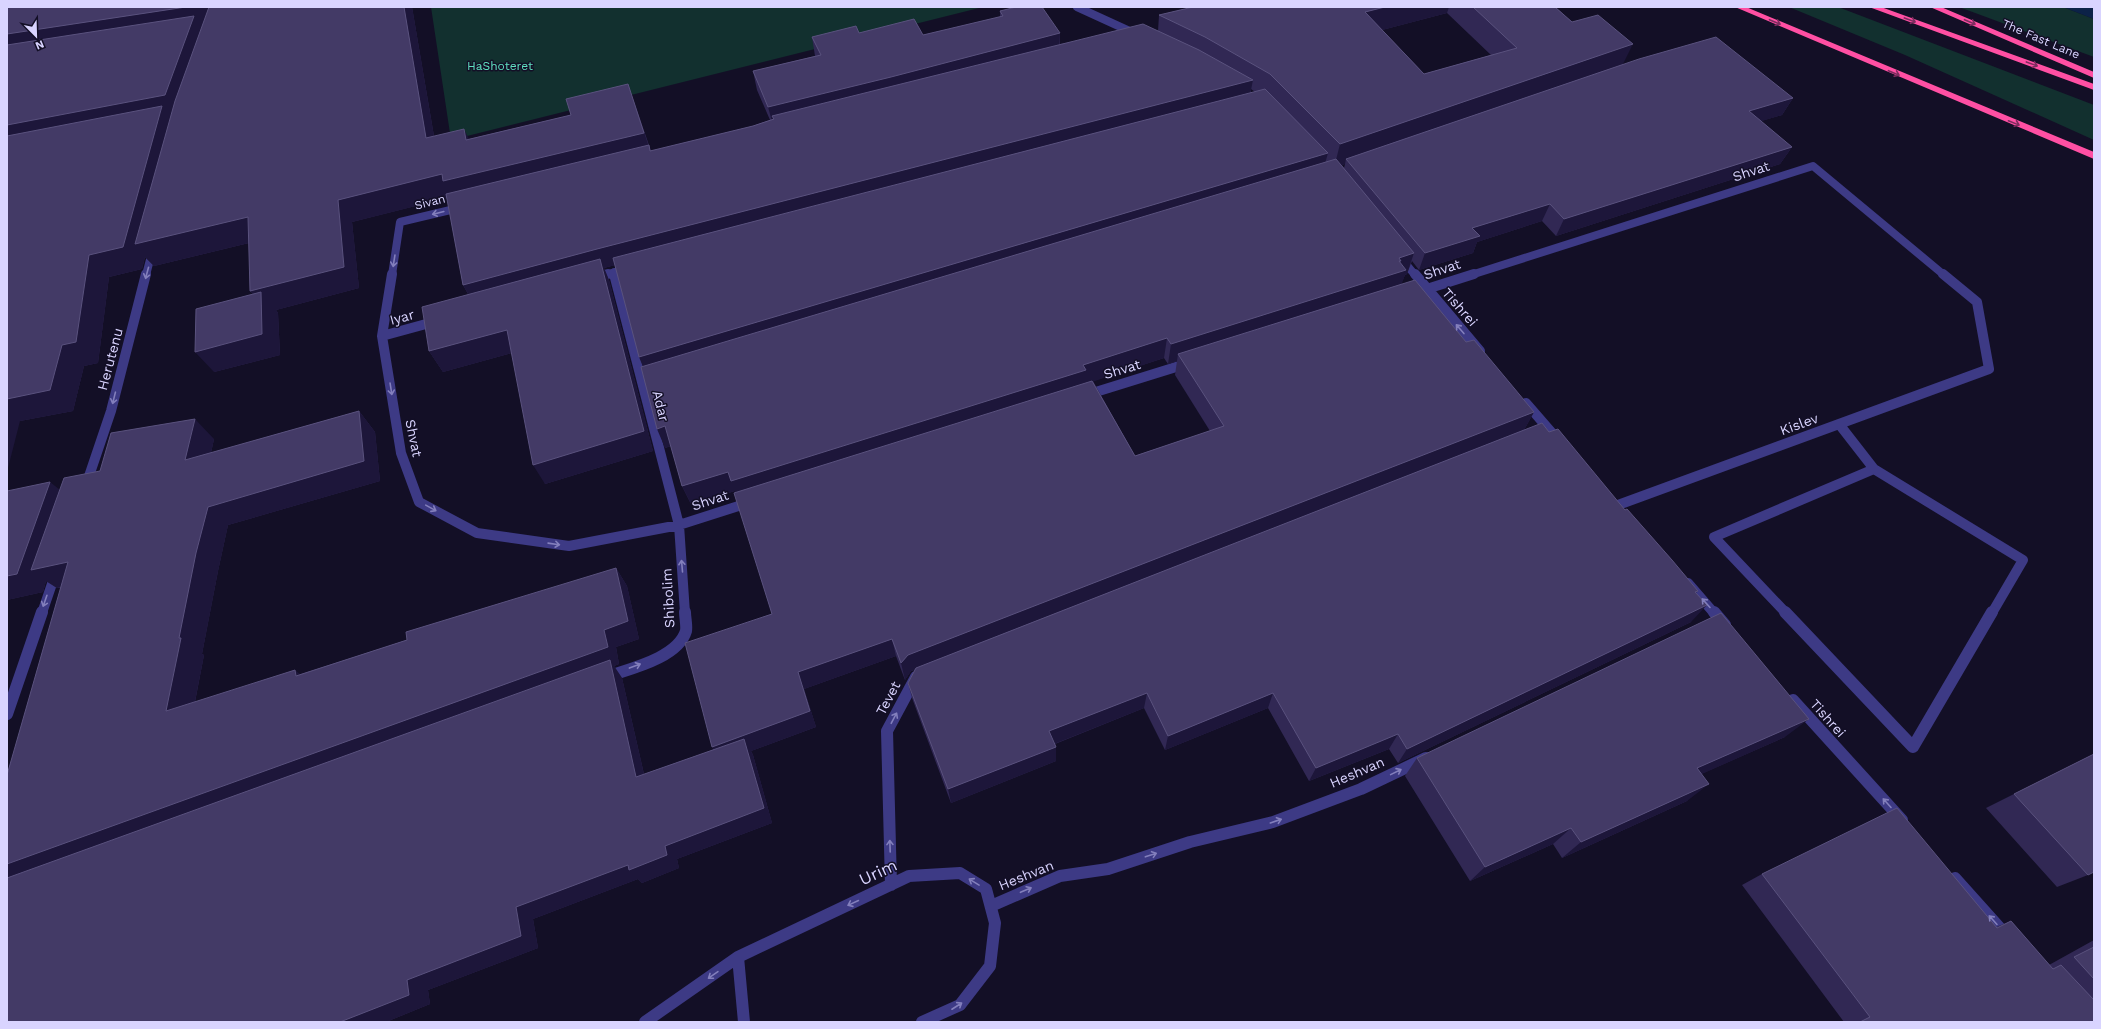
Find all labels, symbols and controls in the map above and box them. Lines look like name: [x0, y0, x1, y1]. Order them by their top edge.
north arrow: [16, 16, 56, 56]
street label: The Fast Lane: [2000, 16, 2082, 62]
one-way arrow: [1904, 17, 1916, 25]
one-way arrow: [1768, 19, 1780, 27]
one-way arrow: [1963, 19, 1975, 26]
text: N: [33, 37, 46, 52]
park label: HaShoteret: [467, 59, 533, 73]
one-way arrow: [2026, 61, 2038, 69]
one-way arrow: [1888, 70, 1900, 77]
one-way arrow: [2008, 120, 2020, 128]
street label: Shvat: [1730, 157, 1772, 184]
street label: Sivan: [413, 191, 447, 213]
one-way arrow: [432, 210, 445, 217]
one-way arrow: [390, 254, 398, 267]
street label: Shvat: [1421, 255, 1463, 282]
one-way arrow: [143, 266, 150, 279]
street label: Tishrei: [1439, 285, 1481, 329]
street label: Iyar: [388, 306, 416, 328]
one-way arrow: [1456, 323, 1465, 334]
street label: Herutenu: [94, 326, 126, 392]
street label: Shvat: [1101, 356, 1143, 382]
one-way arrow: [387, 382, 395, 395]
street label: Adar: [649, 389, 673, 424]
one-way arrow: [110, 392, 118, 405]
street label: Kislev: [1778, 409, 1821, 438]
street label: Shvat: [402, 418, 426, 458]
street label: Shvat: [689, 486, 731, 513]
one-way arrow: [425, 505, 437, 513]
one-way arrow: [547, 540, 560, 548]
one-way arrow: [678, 560, 686, 573]
street label: Shibolim: [658, 568, 678, 628]
one-way arrow: [41, 595, 49, 607]
one-way arrow: [1701, 598, 1710, 608]
one-way arrow: [629, 661, 641, 669]
street label: Tevet: [873, 678, 904, 718]
street label: Tishrei: [1807, 696, 1849, 740]
one-way arrow: [890, 712, 898, 724]
street label: Heshvan: [1327, 753, 1387, 791]
one-way arrow: [1390, 768, 1402, 775]
one-way arrow: [1882, 798, 1891, 809]
one-way arrow: [1270, 816, 1282, 824]
one-way arrow: [887, 840, 894, 853]
one-way arrow: [1144, 851, 1157, 858]
street label: Urim: [856, 855, 900, 889]
street label: Heshvan: [996, 857, 1056, 893]
one-way arrow: [968, 877, 980, 885]
one-way arrow: [1020, 886, 1032, 893]
one-way arrow: [847, 900, 859, 907]
one-way arrow: [1989, 916, 1998, 926]
one-way arrow: [707, 971, 718, 979]
one-way arrow: [951, 1001, 963, 1009]

